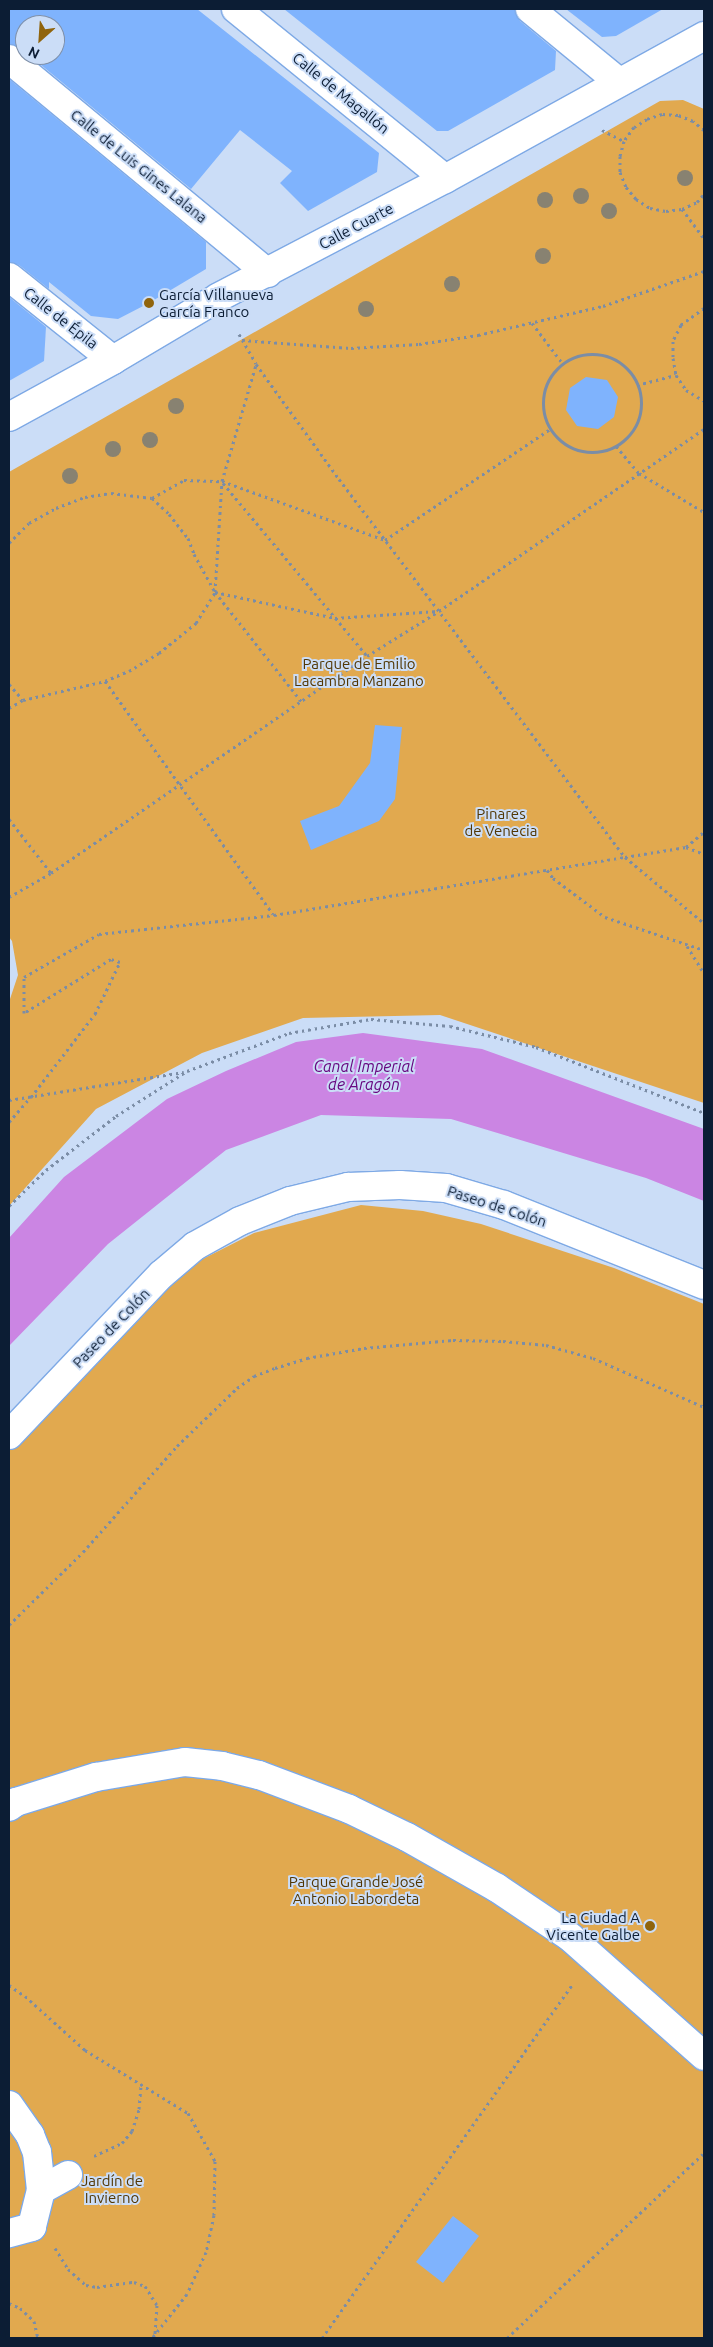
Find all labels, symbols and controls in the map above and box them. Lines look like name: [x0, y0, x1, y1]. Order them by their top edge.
north arrow: [15, 15, 65, 65]
text: N: [26, 43, 42, 62]
street label: Calle de Magallón: [289, 48, 393, 138]
street label: Calle de Luis Gines Lalana: [67, 105, 211, 227]
street label: Calle Cuarte: [316, 199, 396, 253]
street label: Calle de Épila: [20, 283, 102, 353]
place label: García Villanueva García Franco: [159, 285, 274, 320]
marker: García Villanueva García Franco: [143, 297, 155, 309]
park label: Parque de Emilio Lacambra Manzano: [294, 654, 424, 689]
park label: Pinares de Venecia: [465, 804, 537, 839]
water label: Canal Imperial de Aragón: [313, 1056, 415, 1094]
street label: Paseo de Colón: [445, 1181, 549, 1231]
street label: Paseo de Colón: [69, 1285, 153, 1371]
park label: Parque Grande José Antonio Labordeta: [289, 1872, 423, 1907]
place label: La Ciudad A Vicente Galbe: [546, 1908, 640, 1943]
marker: La Ciudad A Vicente Galbe: [644, 1920, 656, 1932]
park label: Jardín de Invierno: [81, 2171, 143, 2206]

